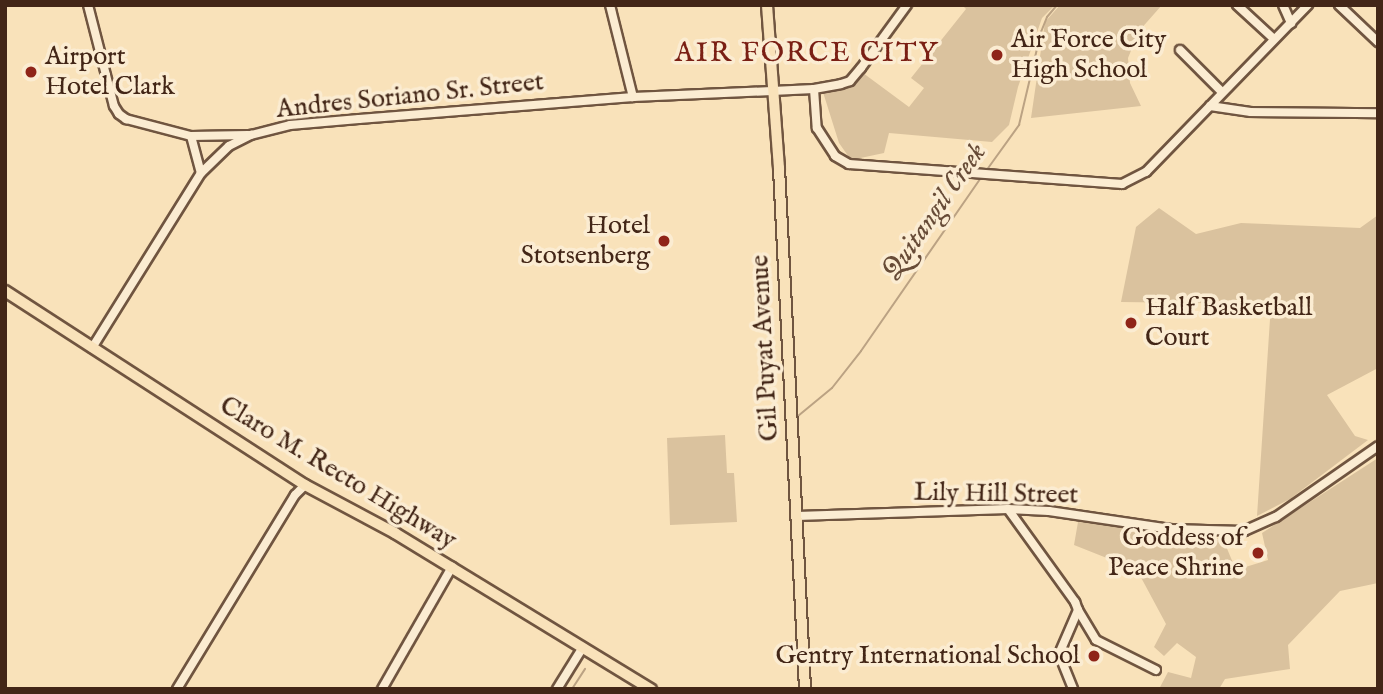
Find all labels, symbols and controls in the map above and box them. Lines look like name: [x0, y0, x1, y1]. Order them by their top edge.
place label: Air Force City High School: [1011, 24, 1166, 86]
district label: AIR FORCE CITY: [676, 37, 938, 71]
place label: Airport Hotel Clark: [45, 41, 175, 102]
marker: Air Force City High School: [989, 47, 1005, 63]
marker: Airport Hotel Clark: [23, 64, 39, 80]
street label: Andres Soriano Sr. Street: [275, 66, 545, 126]
water label: Quitangil Creek: [876, 137, 994, 287]
place label: Hotel Stotsenberg: [521, 210, 650, 272]
marker: Hotel Stotsenberg: [656, 233, 672, 249]
street label: Gil Puyat Avenue: [745, 254, 785, 442]
place label: Half Basketball Court: [1145, 292, 1312, 354]
marker: Half Basketball Court: [1123, 315, 1139, 331]
street label: Claro M. Recto Highway: [214, 390, 462, 556]
street label: Lily Hill Street: [913, 477, 1079, 511]
place label: Goddess of Peace Shrine: [1108, 522, 1244, 584]
marker: Goddess of Peace Shrine: [1250, 545, 1266, 561]
place label: Gentry International School: [775, 640, 1080, 672]
marker: Gentry International School: [1086, 648, 1102, 664]

